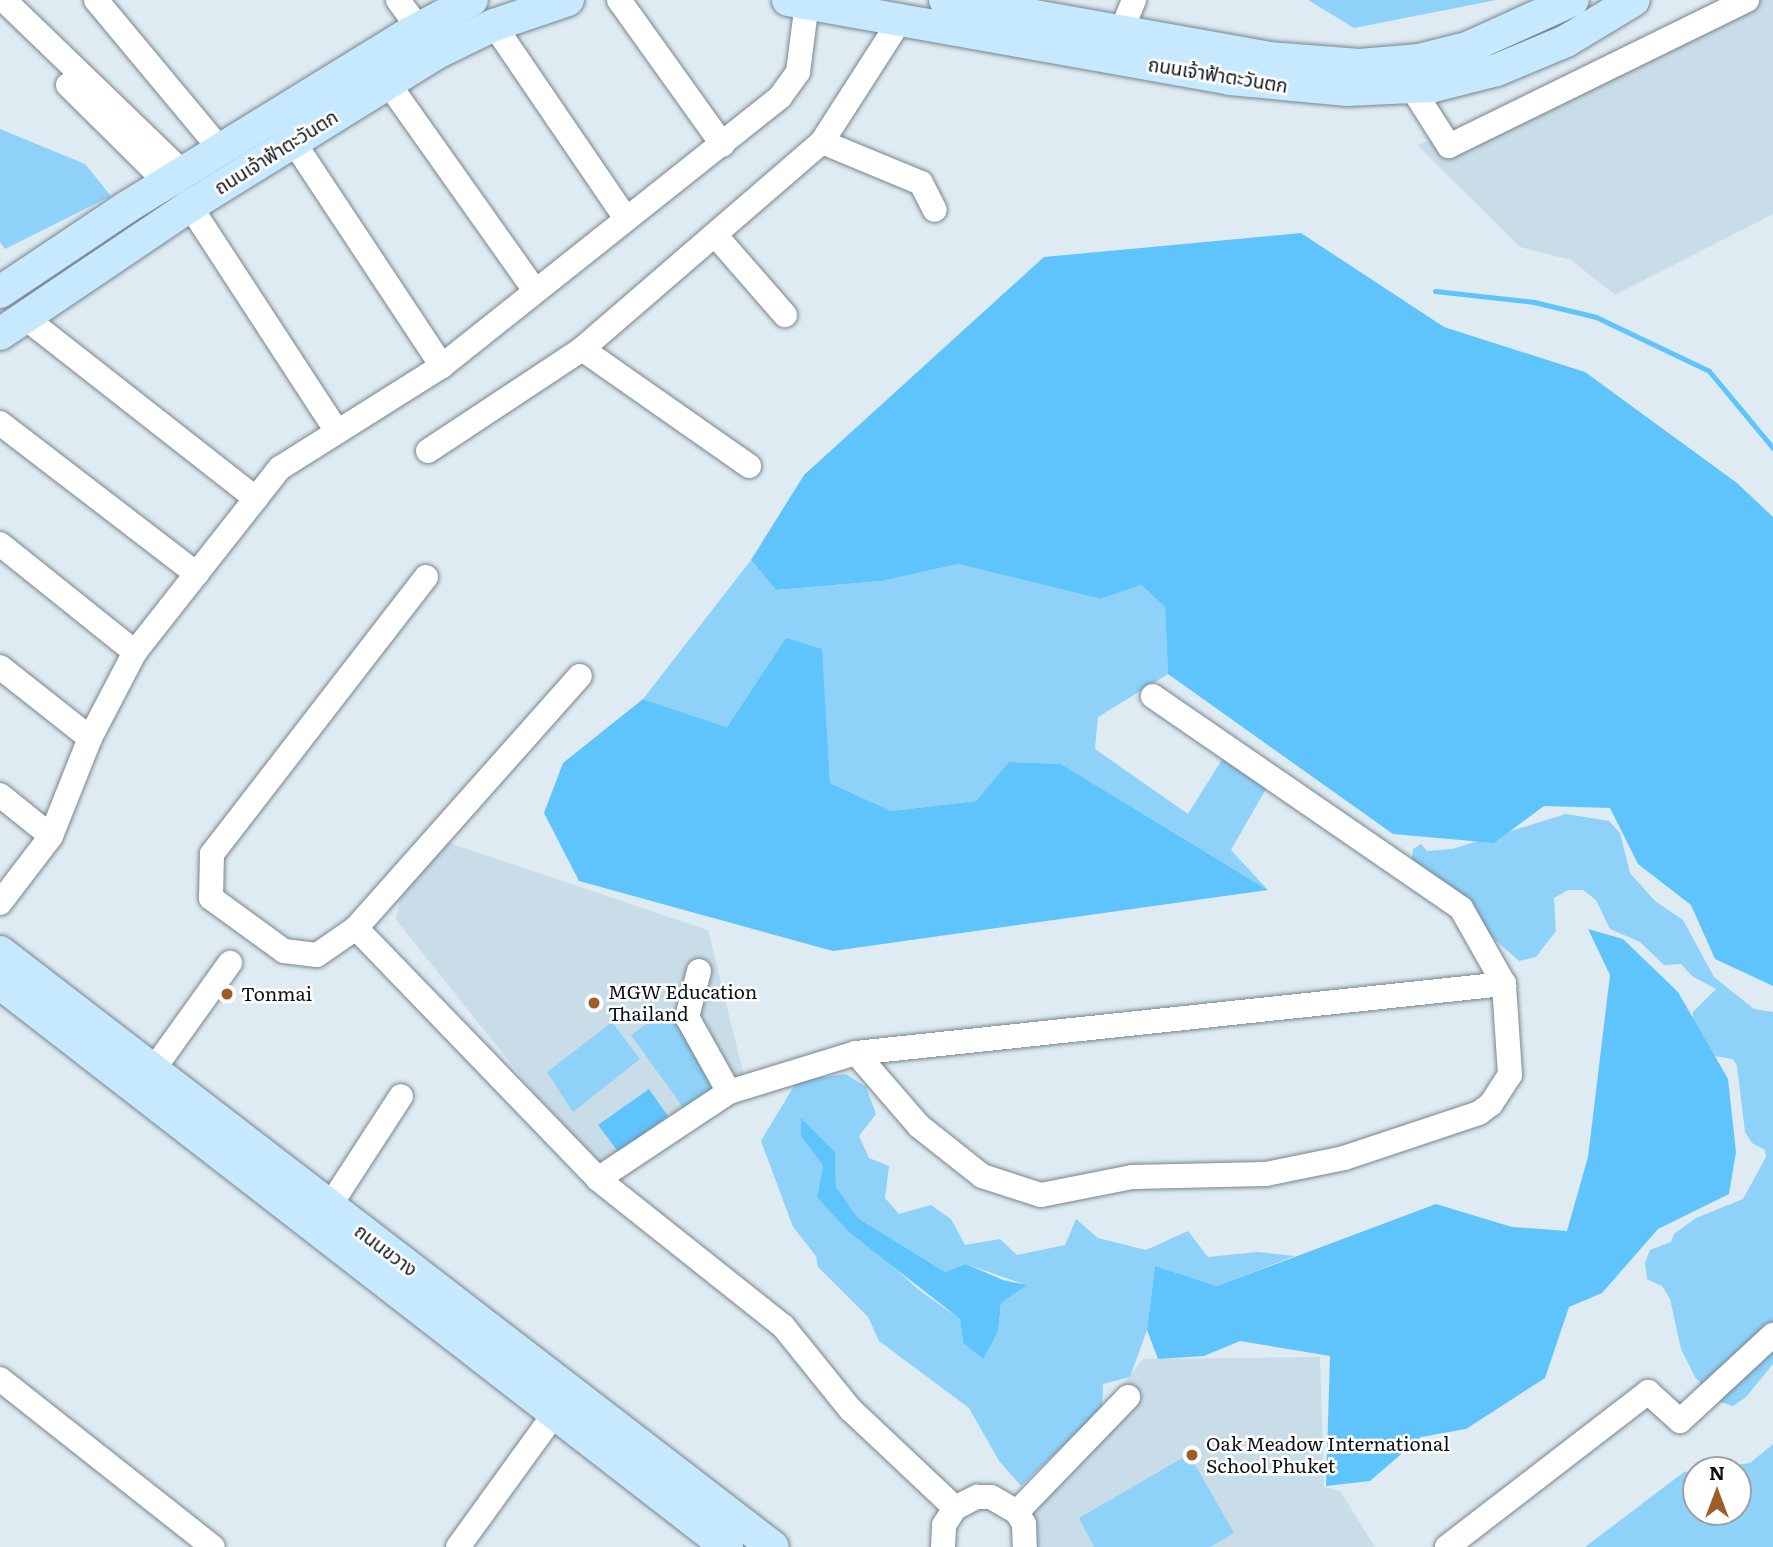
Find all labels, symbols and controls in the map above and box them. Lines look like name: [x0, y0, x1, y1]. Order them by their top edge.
street label: ถนนเจ้าฟ้าตะวันตก: [1146, 53, 1290, 97]
street label: ถนนเจ้าฟ้าตะวันตก: [210, 105, 342, 199]
place label: MGW Education Thailand: [608, 981, 757, 1025]
place label: Tonmai: [241, 983, 312, 1005]
marker: Tonmai: [219, 986, 235, 1002]
marker: MGW Education Thailand: [586, 995, 602, 1011]
street label: ถนนขวาง: [350, 1219, 422, 1281]
place label: Oak Meadow International School Phuket: [1206, 1433, 1450, 1477]
marker: Oak Meadow International School Phuket: [1184, 1447, 1200, 1463]
north arrow: [1682, 1456, 1752, 1526]
text: N: [1709, 1458, 1725, 1486]

